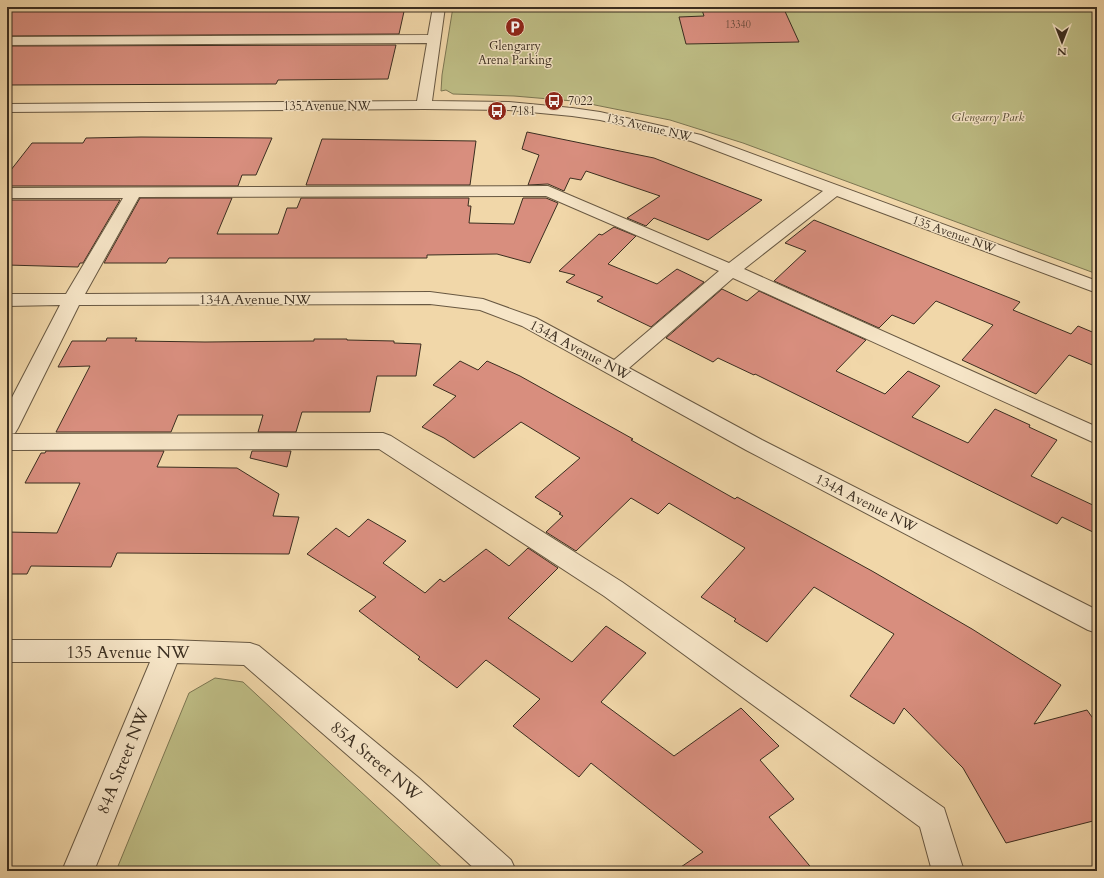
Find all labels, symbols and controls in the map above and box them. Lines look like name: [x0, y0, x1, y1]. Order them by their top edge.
parking icon: Glengarry Arena Parking: [504, 16, 526, 38]
house number: 13340: [725, 18, 751, 32]
north arrow: [1042, 22, 1082, 62]
place label: Glengarry Arena Parking: [478, 38, 552, 68]
text: N: [1057, 44, 1067, 59]
bus stop icon: 7022: [543, 90, 565, 112]
place label: 7022: [568, 93, 593, 109]
street label: 135 Avenue NW: [283, 98, 371, 114]
bus stop icon: 7181: [486, 100, 508, 122]
place label: 7181: [511, 103, 536, 119]
street label: 135 Avenue NW: [605, 109, 694, 145]
park label: Glengarry Park: [952, 109, 1025, 125]
street label: 135 Avenue NW: [910, 212, 998, 257]
street label: 134A Avenue NW: [199, 290, 311, 309]
street label: 134A Avenue NW: [526, 315, 634, 385]
street label: 134A Avenue NW: [812, 469, 921, 537]
street label: 135 Avenue NW: [66, 641, 190, 664]
street label: 84A Street NW: [91, 704, 155, 818]
street label: 85A Street NW: [325, 716, 427, 806]

